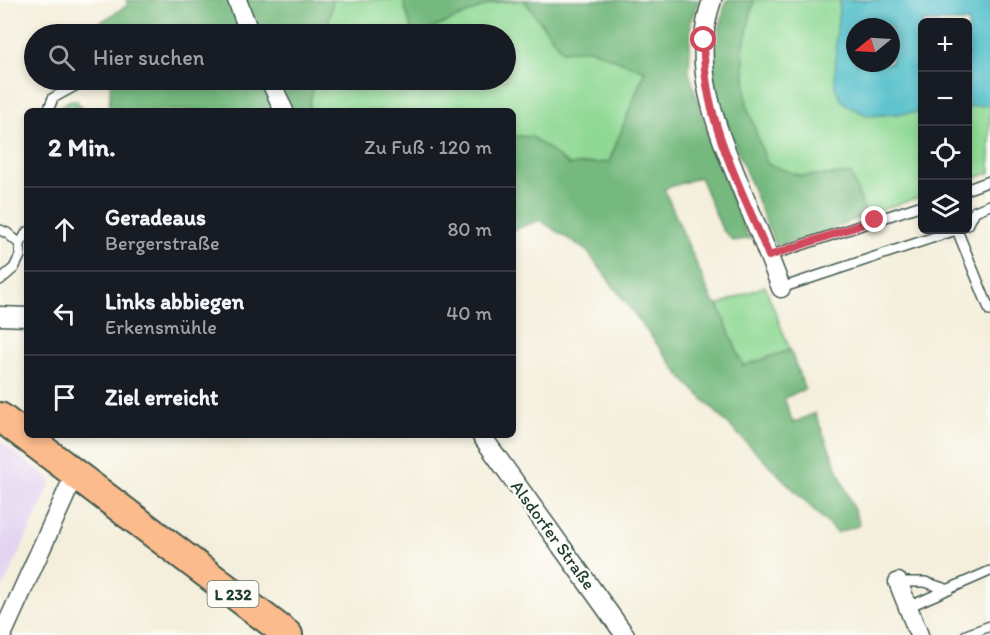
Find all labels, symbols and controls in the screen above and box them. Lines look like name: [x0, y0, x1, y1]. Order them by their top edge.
north arrow: [846, 18, 900, 72]
map controls: [918, 18, 972, 234]
button: +: [918, 18, 972, 72]
search box: [24, 24, 516, 90]
route start: [690, 26, 716, 52]
icon: search: [45, 41, 78, 74]
text: Hier suchen: [93, 44, 204, 71]
button: −: [918, 72, 972, 126]
button: locate: [918, 126, 972, 180]
text: 2 Min.: [48, 131, 116, 163]
text: Zu Fuß · 120 m: [364, 135, 492, 159]
button: layers: [918, 180, 972, 234]
text: Geradeaus: [105, 204, 206, 231]
route end: [861, 206, 887, 232]
icon: ahead: [48, 213, 81, 246]
text: 80 m: [447, 217, 492, 241]
text: Bergerstraße: [105, 231, 220, 255]
text: Links abbiegen: [105, 288, 244, 315]
icon: left: [48, 297, 81, 330]
text: 40 m: [446, 301, 492, 325]
text: Erkensmühle: [105, 315, 217, 339]
icon: arrive: [48, 381, 81, 414]
text: Ziel erreicht: [105, 384, 218, 411]
street label: Alsdorfer Straße: [506, 476, 600, 594]
road number: L 232: [208, 581, 258, 607]

